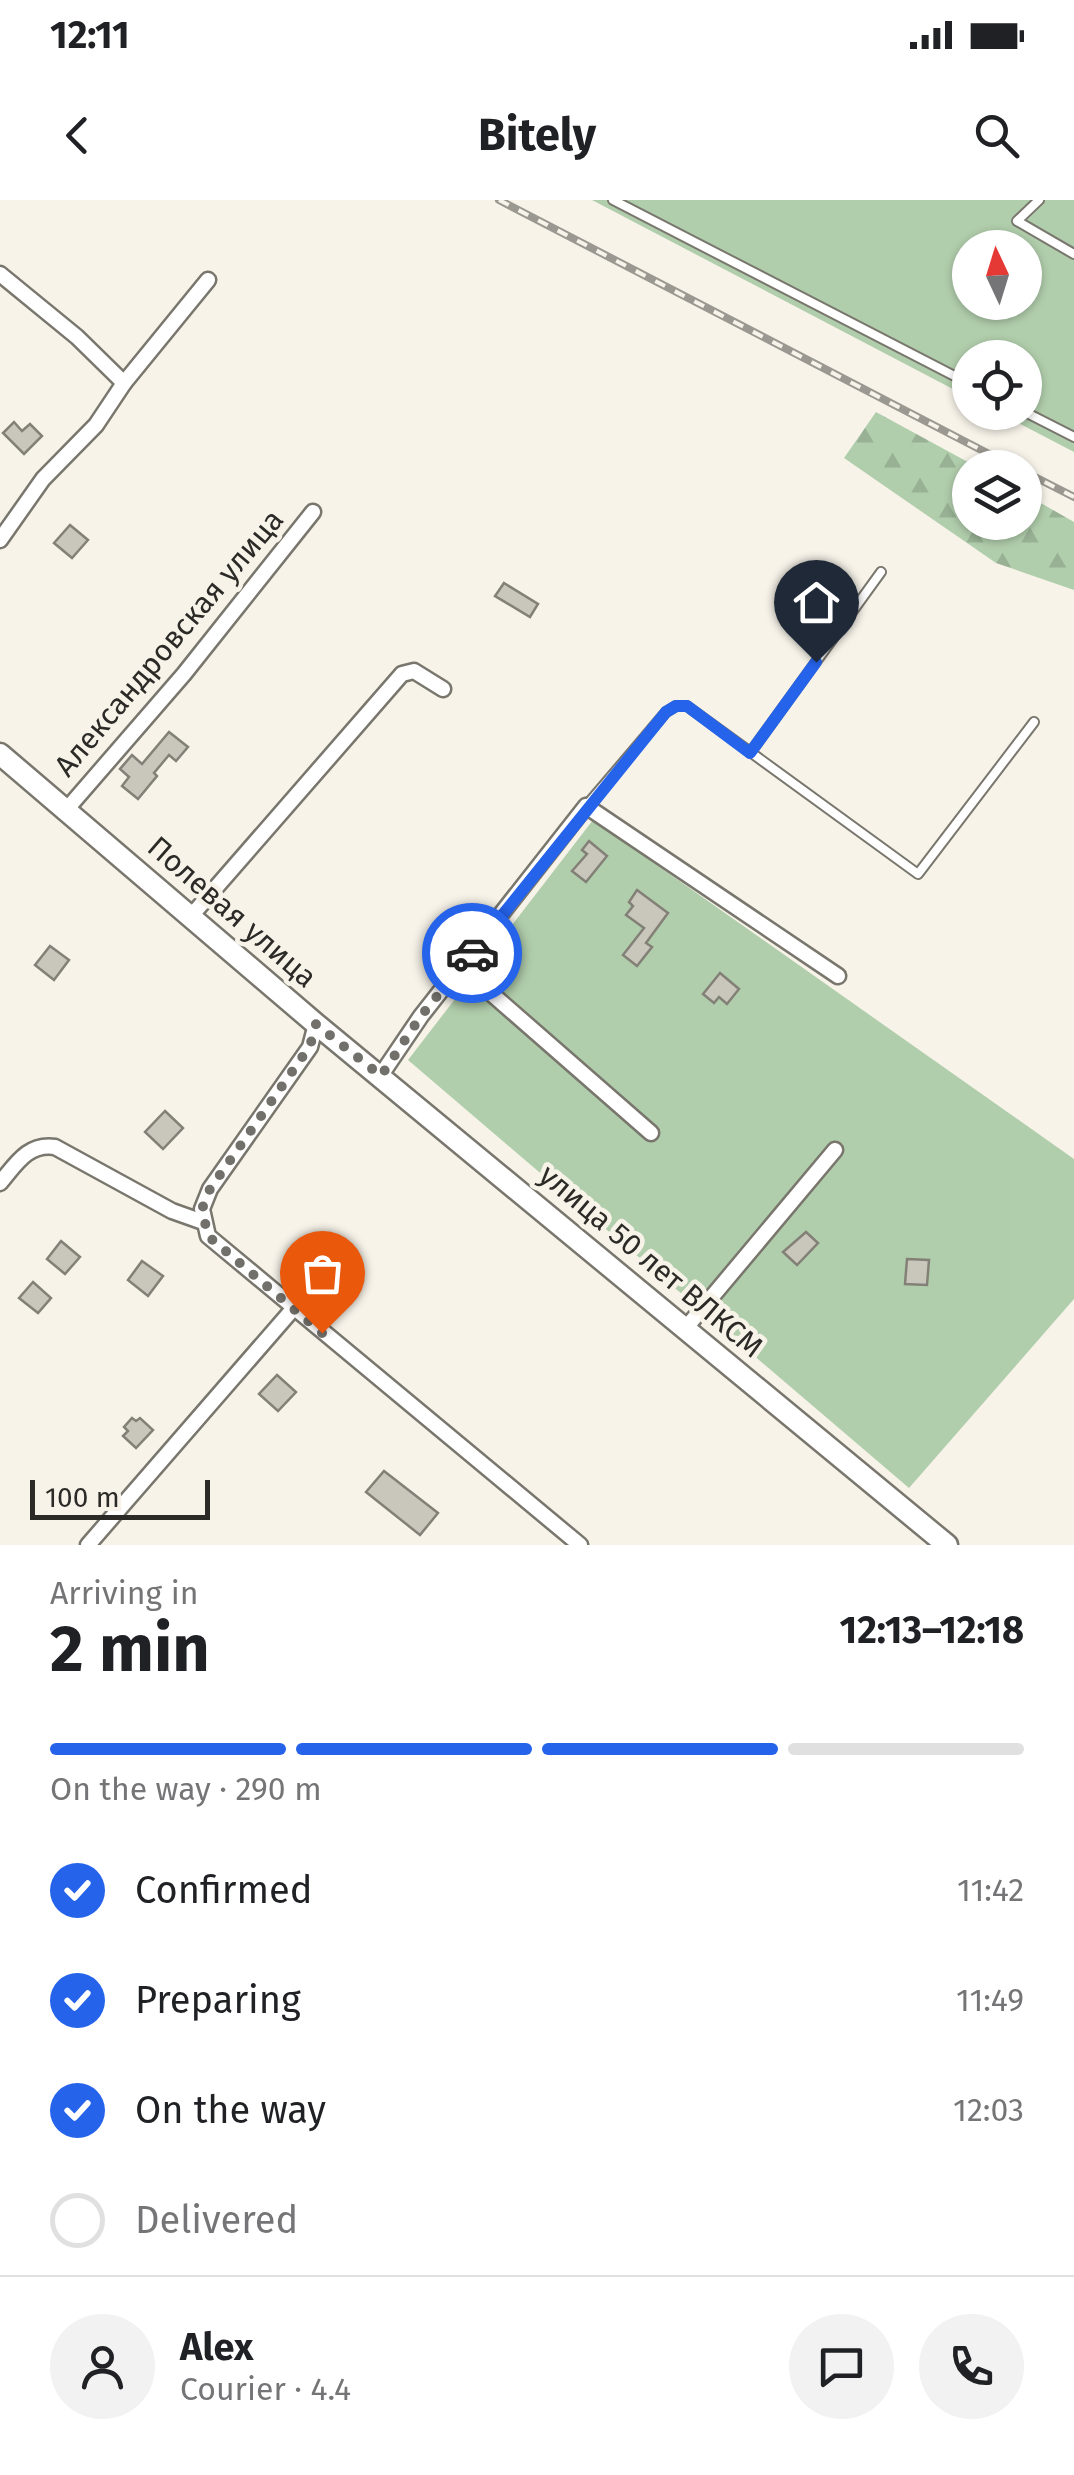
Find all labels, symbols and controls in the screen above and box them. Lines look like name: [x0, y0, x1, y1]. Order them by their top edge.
text: 12:11: [50, 12, 130, 58]
icon: back: [50, 108, 105, 163]
text: Bitely: [478, 108, 596, 162]
icon: search: [969, 108, 1024, 163]
north arrow: [952, 230, 1042, 320]
map controls: [952, 230, 1042, 540]
button: locate: [952, 340, 1042, 430]
button: layers: [952, 450, 1042, 540]
street label: Александровская улица: [47, 502, 291, 784]
pin: [774, 560, 859, 663]
icon: home: [789, 575, 844, 630]
street label: Полевая улица: [140, 829, 324, 995]
courier: [422, 903, 522, 1003]
icon: car: [445, 926, 500, 981]
street label: улица 50 лет ВЛКСМ: [532, 1157, 770, 1365]
pin: [280, 1231, 365, 1334]
icon: bag: [295, 1246, 350, 1301]
scale bar: [30, 1475, 210, 1520]
text: 100 m: [45, 1481, 120, 1514]
text: Arriving in: [50, 1574, 198, 1612]
text: 12:13–12:18: [840, 1607, 1024, 1653]
text: 2 min: [50, 1610, 210, 1688]
text: On the way · 290 m: [50, 1770, 322, 1808]
icon: check: [50, 1863, 105, 1918]
text: Confirmed: [135, 1867, 313, 1913]
text: 11:42: [957, 1871, 1024, 1909]
icon: check: [50, 1973, 105, 2028]
text: Preparing: [135, 1977, 301, 2023]
text: 11:49: [956, 1981, 1024, 2019]
icon: check: [50, 2083, 105, 2138]
text: On the way: [135, 2087, 326, 2133]
text: 12:03: [953, 2091, 1024, 2129]
text: Delivered: [135, 2197, 298, 2243]
button: person: [50, 2314, 155, 2419]
button: chat: [789, 2314, 894, 2419]
button: phone: [919, 2314, 1024, 2419]
text: Alex: [180, 2324, 253, 2370]
text: Courier · 4.4: [180, 2370, 351, 2408]

